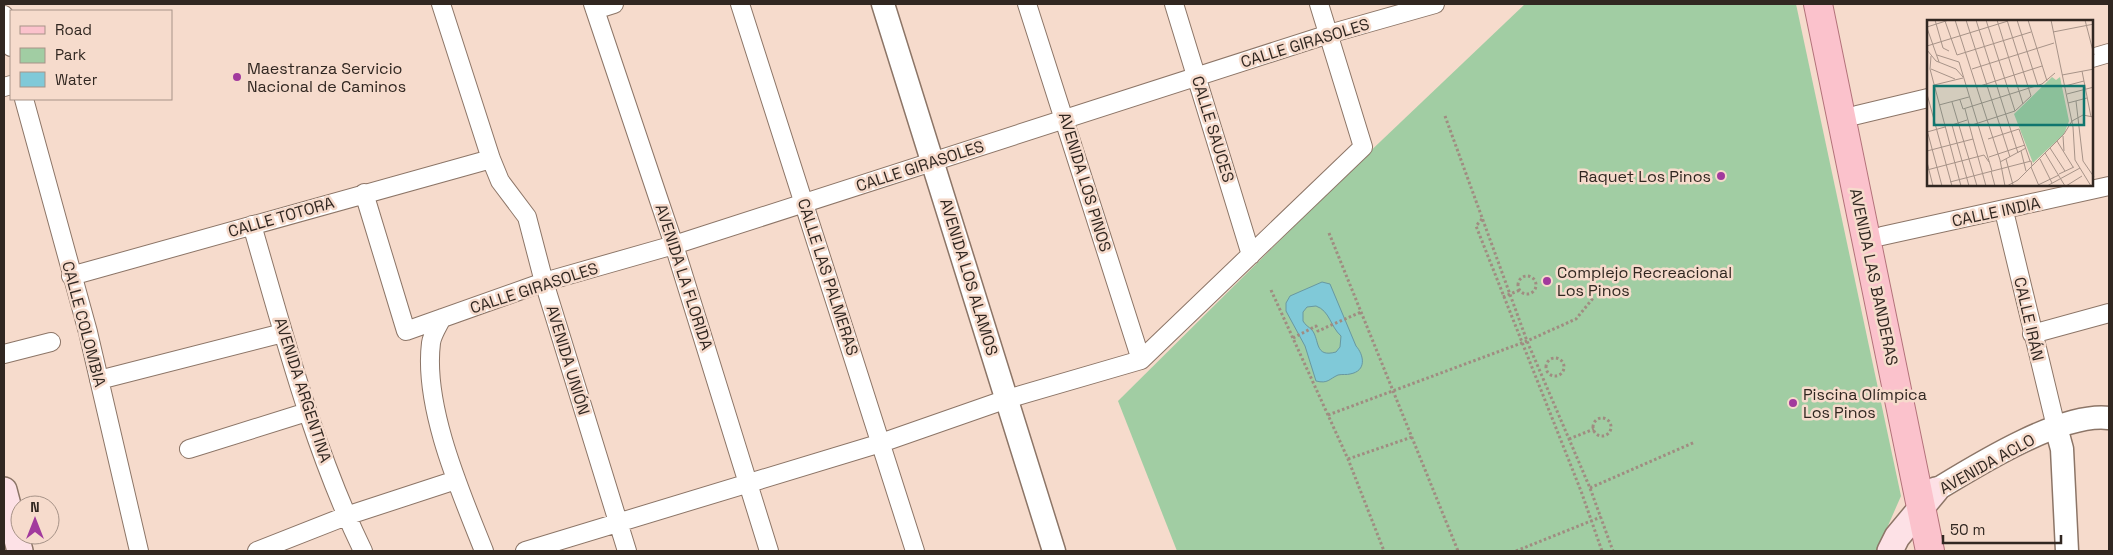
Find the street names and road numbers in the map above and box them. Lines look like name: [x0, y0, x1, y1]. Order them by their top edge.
street label: CALLE GIRASOLES: [1238, 13, 1372, 73]
street label: CALLE SAUCES: [1187, 73, 1239, 185]
street label: AVENIDA LOS PINOS: [1054, 110, 1116, 254]
street label: CALLE GIRASOLES: [853, 135, 987, 197]
street label: AVENIDA LAS BANDERAS: [1845, 187, 1903, 368]
street label: CALLE TOTORA: [226, 192, 336, 242]
street label: CALLE INDIA: [1950, 192, 2042, 232]
street label: CALLE LAS PALMERAS: [793, 196, 863, 358]
street label: AVENIDA LOS ALAMOS: [935, 196, 1003, 358]
street label: AVENIDA LA FLORIDA: [651, 201, 717, 353]
street label: CALLE GIRASOLES: [467, 257, 601, 319]
street label: CALLE COLOMBIA: [57, 259, 111, 389]
street label: CALLE IRÁN: [2009, 275, 2049, 363]
street label: AVENIDA UNIÓN: [541, 303, 595, 417]
street label: AVENIDA ARGENTINA: [270, 315, 336, 465]
street label: AVENIDA ACLO: [1935, 429, 2039, 499]

